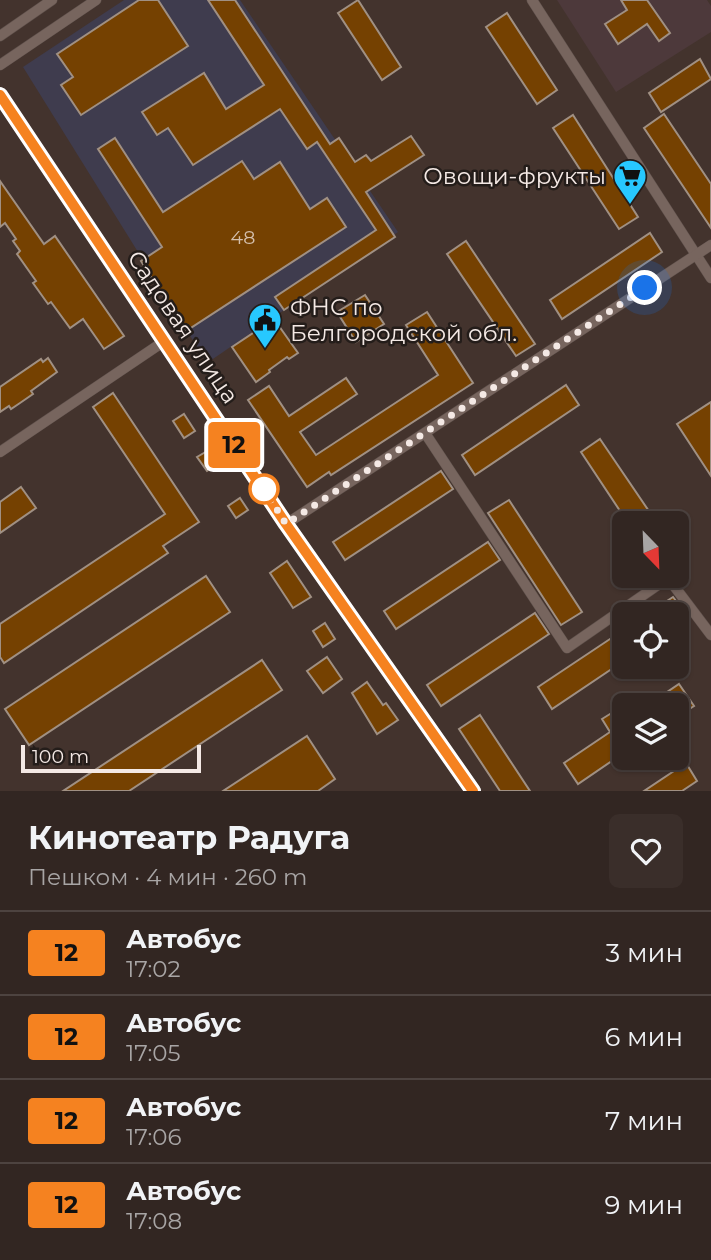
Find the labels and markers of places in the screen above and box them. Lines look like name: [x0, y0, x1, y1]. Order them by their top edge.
supermarket icon: Овощи-фрукты: [611, 157, 649, 206]
place label: Овощи-фрукты: [423, 162, 606, 190]
place label: ФНС по Белгородской обл.: [290, 293, 517, 347]
public building icon: ФНС по Белгородской обл.: [246, 301, 284, 350]
unlabelled marker: [249, 474, 279, 504]

